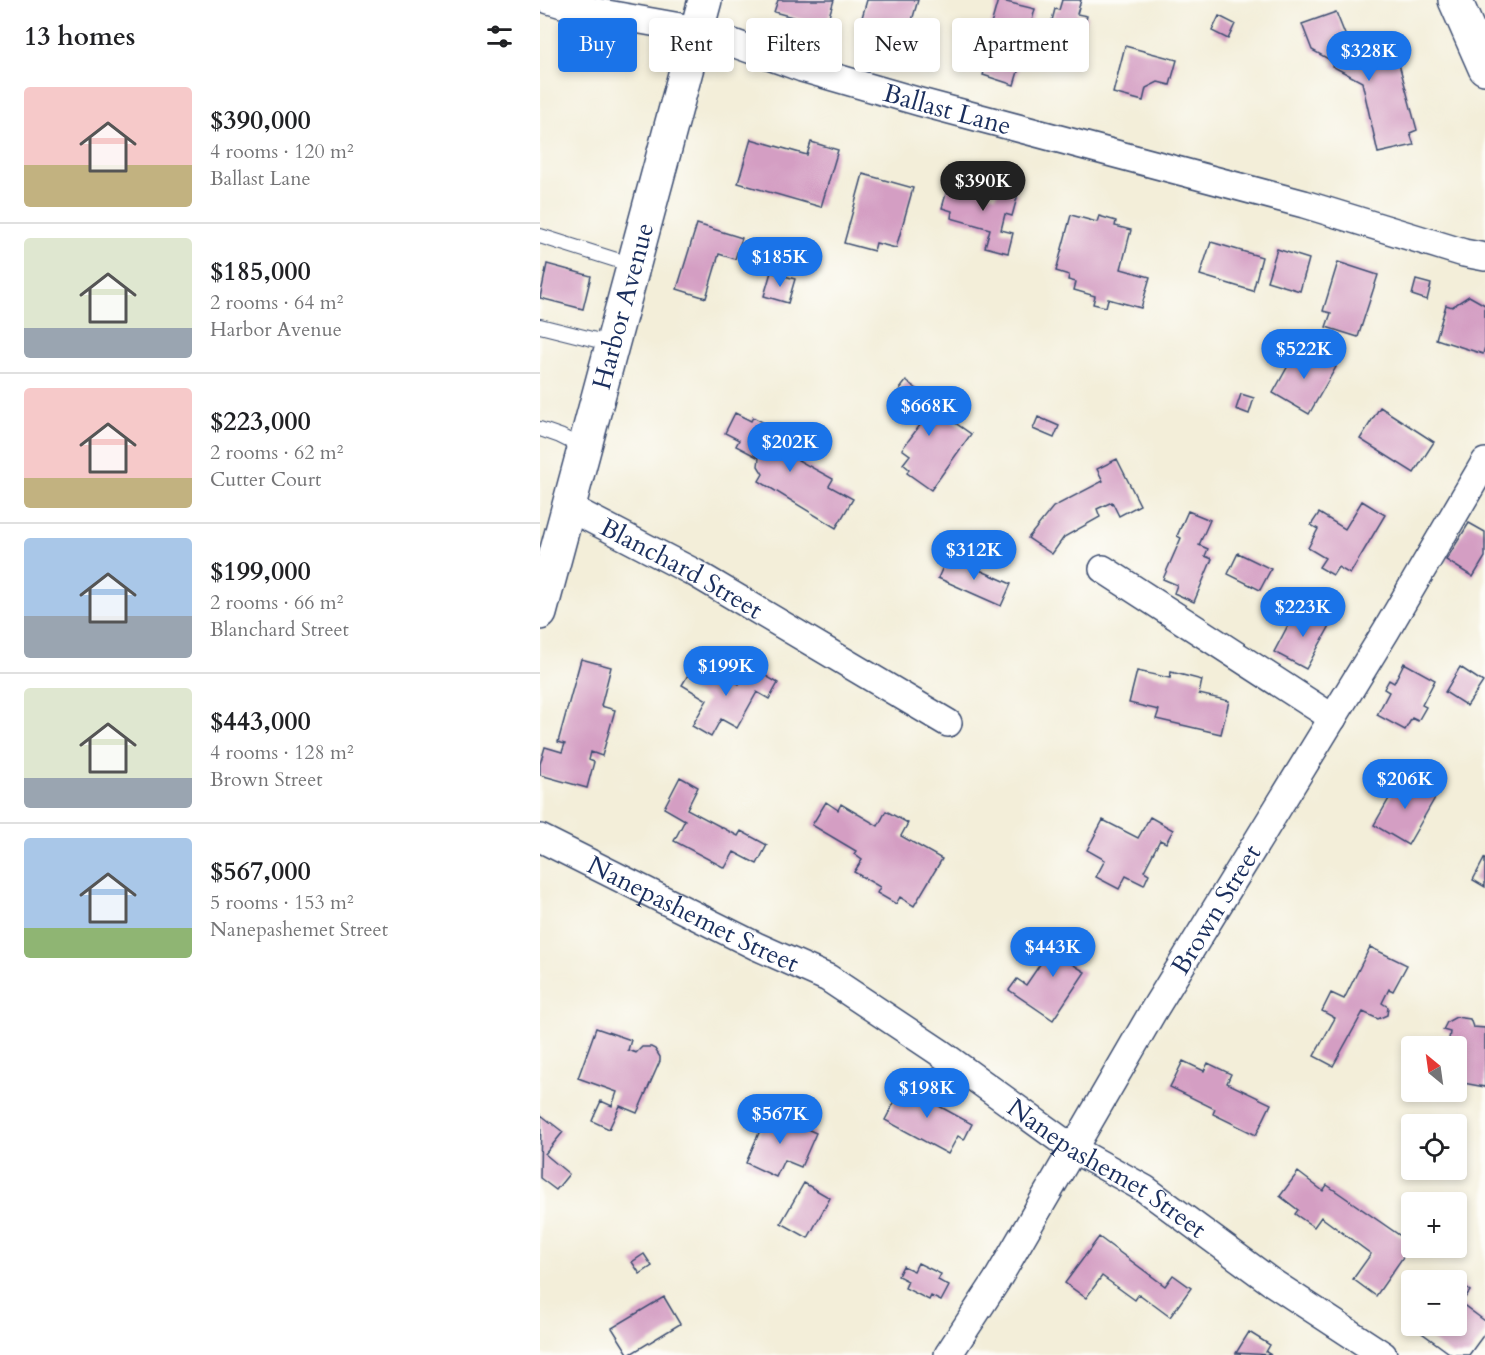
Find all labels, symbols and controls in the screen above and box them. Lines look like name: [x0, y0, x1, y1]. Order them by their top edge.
chip: Buy: [558, 18, 637, 72]
chip: Rent: [649, 18, 734, 72]
chip: Filters: [746, 18, 842, 72]
chip: New: [854, 18, 940, 72]
chip: Apartment: [952, 18, 1089, 72]
text: 13 homes: [24, 19, 135, 54]
icon: filters: [483, 20, 516, 53]
pin: $328K: [1327, 31, 1411, 82]
text: $328K: [1340, 37, 1398, 64]
street label: Ballast Lane: [879, 75, 1015, 143]
text: $390,000: [210, 103, 311, 138]
icon: home: [72, 111, 144, 183]
text: 4 rooms · 120 m²: [210, 138, 354, 165]
pin: $390K: [941, 161, 1025, 212]
text: Ballast Lane: [210, 165, 311, 192]
text: $390K: [954, 167, 1012, 194]
street label: Harbor Avenue: [584, 219, 662, 393]
pin: $185K: [738, 237, 822, 288]
text: $185K: [751, 243, 809, 270]
text: $185,000: [210, 254, 311, 289]
icon: home: [72, 262, 144, 334]
text: 2 rooms · 64 m²: [210, 289, 343, 316]
text: Harbor Avenue: [210, 316, 342, 343]
pin: $522K: [1262, 329, 1346, 380]
text: $522K: [1275, 335, 1333, 362]
pin: $668K: [887, 386, 971, 437]
text: $668K: [900, 392, 958, 419]
text: $223,000: [210, 404, 311, 439]
icon: home: [72, 412, 144, 484]
pin: $202K: [748, 422, 832, 473]
text: $202K: [761, 428, 819, 455]
text: 2 rooms · 62 m²: [210, 439, 343, 466]
text: Cutter Court: [210, 466, 321, 493]
street label: Blanchard Street: [594, 510, 769, 627]
pin: $312K: [932, 530, 1016, 581]
text: $312K: [945, 536, 1003, 563]
text: $199,000: [210, 554, 311, 589]
icon: home: [72, 562, 144, 634]
pin: $223K: [1261, 587, 1345, 638]
text: 2 rooms · 66 m²: [210, 589, 343, 616]
text: $223K: [1274, 593, 1332, 620]
text: Blanchard Street: [210, 616, 349, 643]
pin: $199K: [684, 646, 768, 697]
text: $199K: [697, 652, 755, 679]
text: $443,000: [210, 704, 311, 739]
icon: home: [72, 712, 144, 784]
text: 4 rooms · 128 m²: [210, 739, 354, 766]
pin: $206K: [1363, 759, 1447, 810]
text: $206K: [1376, 765, 1434, 792]
text: Brown Street: [210, 766, 323, 793]
street label: Brown Street: [1163, 838, 1269, 981]
street label: Nanepashemet Street: [581, 847, 804, 981]
text: $567,000: [210, 854, 311, 889]
icon: home: [72, 862, 144, 934]
text: 5 rooms · 153 m²: [210, 889, 354, 916]
text: Nanepashemet Street: [210, 916, 388, 943]
pin: $443K: [1011, 927, 1095, 978]
text: $443K: [1024, 933, 1082, 960]
north arrow: [1401, 1036, 1467, 1102]
map controls: [1401, 1036, 1467, 1336]
pin: $198K: [885, 1068, 969, 1119]
text: $198K: [898, 1074, 956, 1101]
street label: Nanepashemet Street: [1000, 1090, 1213, 1246]
pin: $567K: [738, 1094, 822, 1145]
text: $567K: [751, 1100, 809, 1127]
button: locate: [1401, 1114, 1467, 1180]
button: +: [1401, 1192, 1467, 1258]
button: −: [1401, 1270, 1467, 1336]

